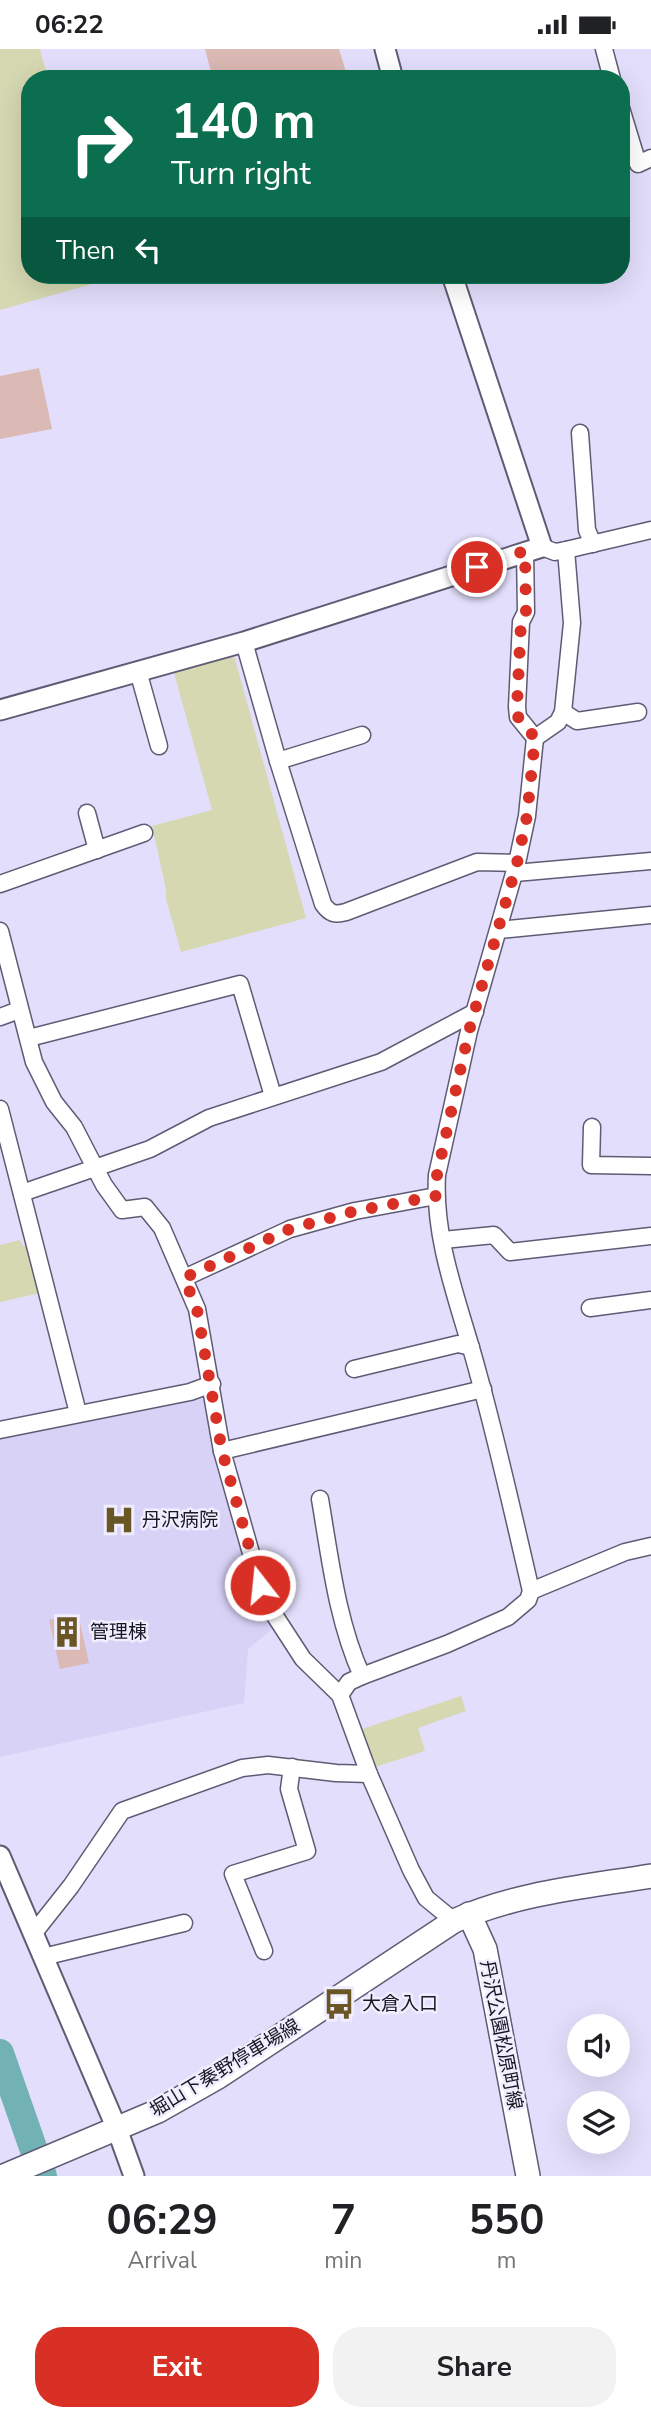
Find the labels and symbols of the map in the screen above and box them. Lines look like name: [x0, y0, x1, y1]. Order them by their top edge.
pin: [447, 537, 507, 597]
hospital icon: 丹沢病院: [102, 1503, 136, 1537]
place label: 丹沢病院: [142, 1507, 218, 1533]
position arrow: [223, 1548, 297, 1622]
building icon: 管理棟: [50, 1615, 84, 1649]
place label: 管理棟: [90, 1619, 147, 1645]
street label: 丹沢公園松原町線: [474, 1958, 528, 2112]
bus stop icon: 大倉入口: [322, 1987, 356, 2021]
place label: 大倉入口: [362, 1991, 438, 2017]
street label: 堀山下秦野停車場線: [145, 2013, 305, 2123]

